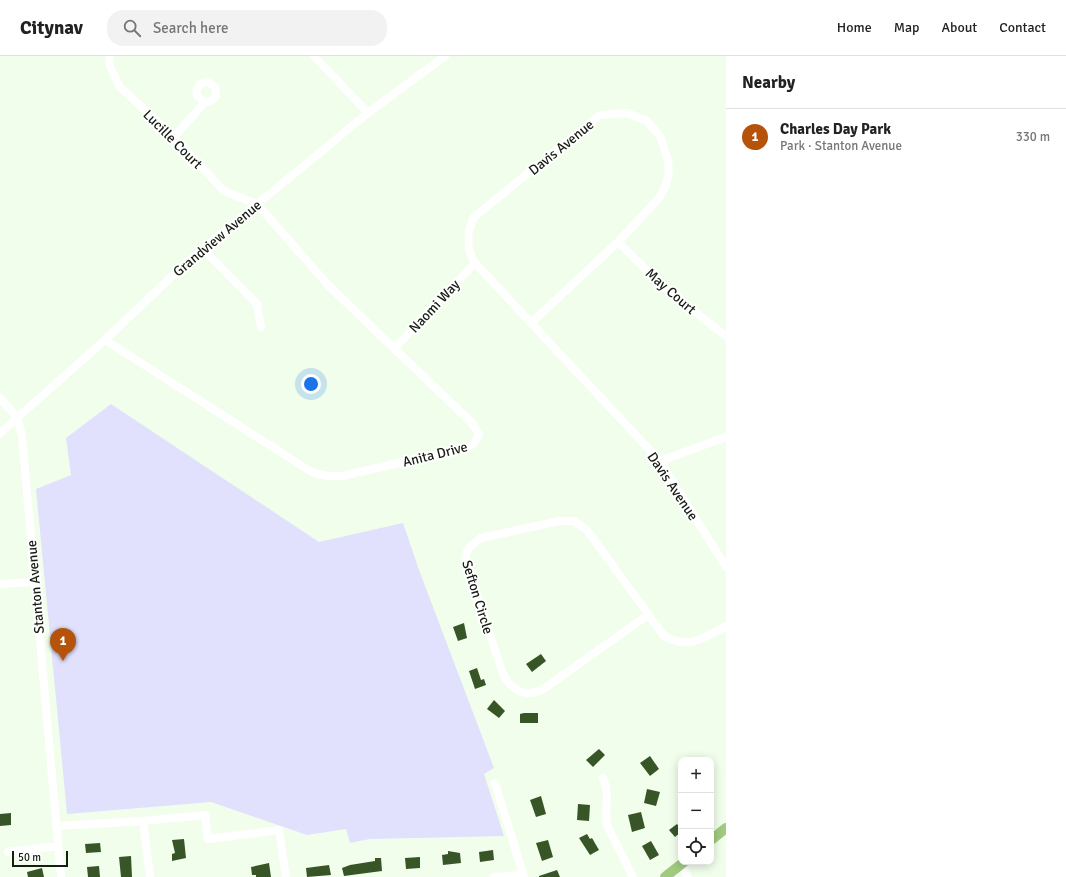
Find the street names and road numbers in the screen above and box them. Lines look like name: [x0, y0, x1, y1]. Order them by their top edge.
street label: Lucille Court: [139, 106, 206, 173]
street label: Davis Avenue: [525, 116, 597, 179]
street label: Grandview Avenue: [170, 197, 265, 280]
street label: May Court: [642, 265, 700, 318]
street label: Naomi Way: [405, 276, 464, 337]
street label: Anita Drive: [401, 438, 469, 471]
street label: Davis Avenue: [644, 449, 702, 524]
street label: Stanton Avenue: [23, 539, 48, 635]
street label: Sefton Circle: [458, 558, 497, 636]

